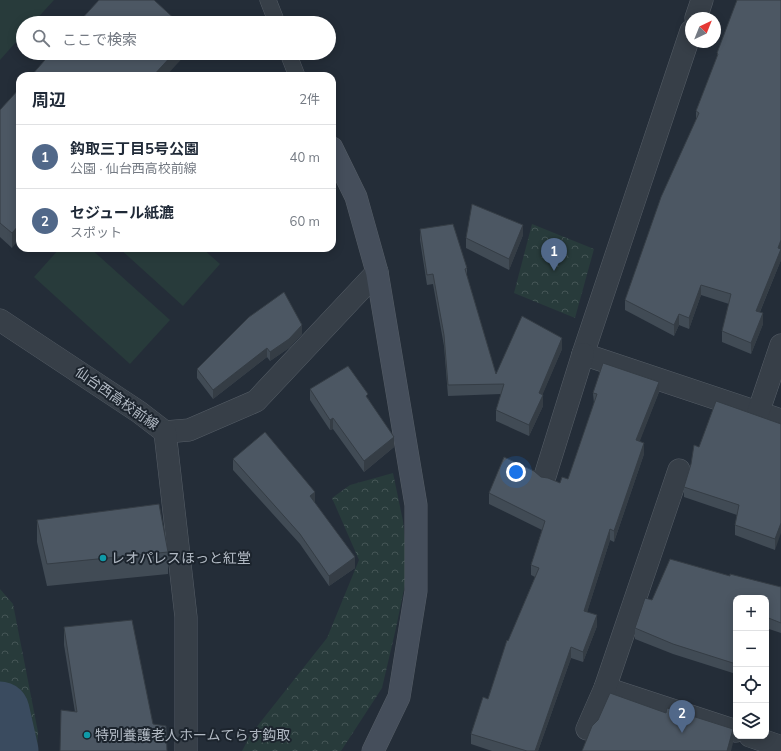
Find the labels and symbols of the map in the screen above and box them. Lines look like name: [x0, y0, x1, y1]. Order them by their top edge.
north arrow: [685, 12, 721, 48]
pin: 1: [541, 238, 567, 271]
street label: 仙台西高校前線: [72, 363, 162, 433]
your location: [506, 462, 526, 482]
place label: レオパレスほっと紅堂: [111, 549, 251, 567]
marker: レオパレスほっと紅堂: [98, 553, 108, 563]
pin: 2: [669, 700, 695, 733]
place label: 特別養護老人ホームてらす鈎取: [95, 726, 290, 744]
marker: 特別養護老人ホームてらす鈎取: [82, 730, 92, 740]

